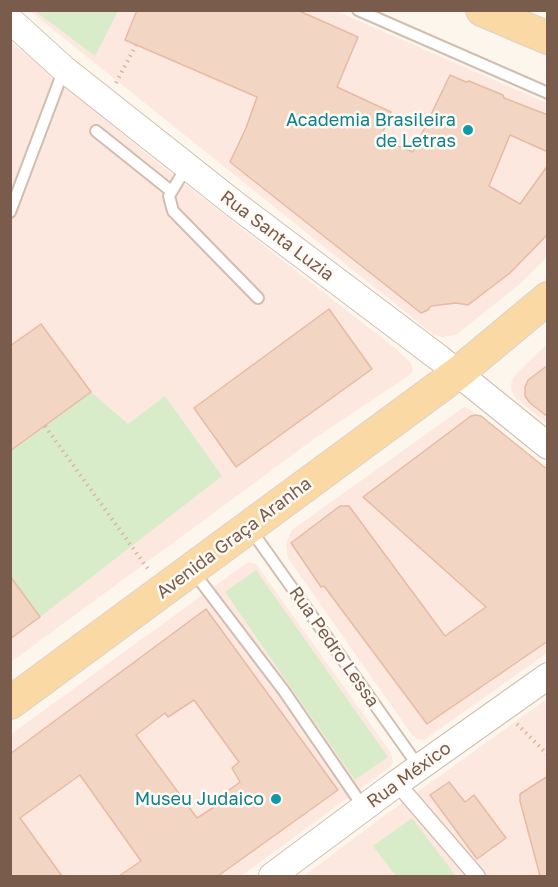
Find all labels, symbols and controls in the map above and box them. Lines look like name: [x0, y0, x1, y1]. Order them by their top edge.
place label: Academia Brasileira de Letras: [286, 109, 456, 152]
marker: Academia Brasileira de Letras: [461, 123, 475, 137]
street label: Rua Santa Luzia: [216, 186, 338, 286]
street label: Avenida Graça Aranha: [152, 473, 316, 603]
street label: Rua Pedro Lessa: [284, 582, 384, 712]
street label: Rua México: [363, 737, 455, 813]
place label: Museu Judaico: [135, 788, 264, 810]
marker: Museu Judaico: [269, 792, 283, 806]

